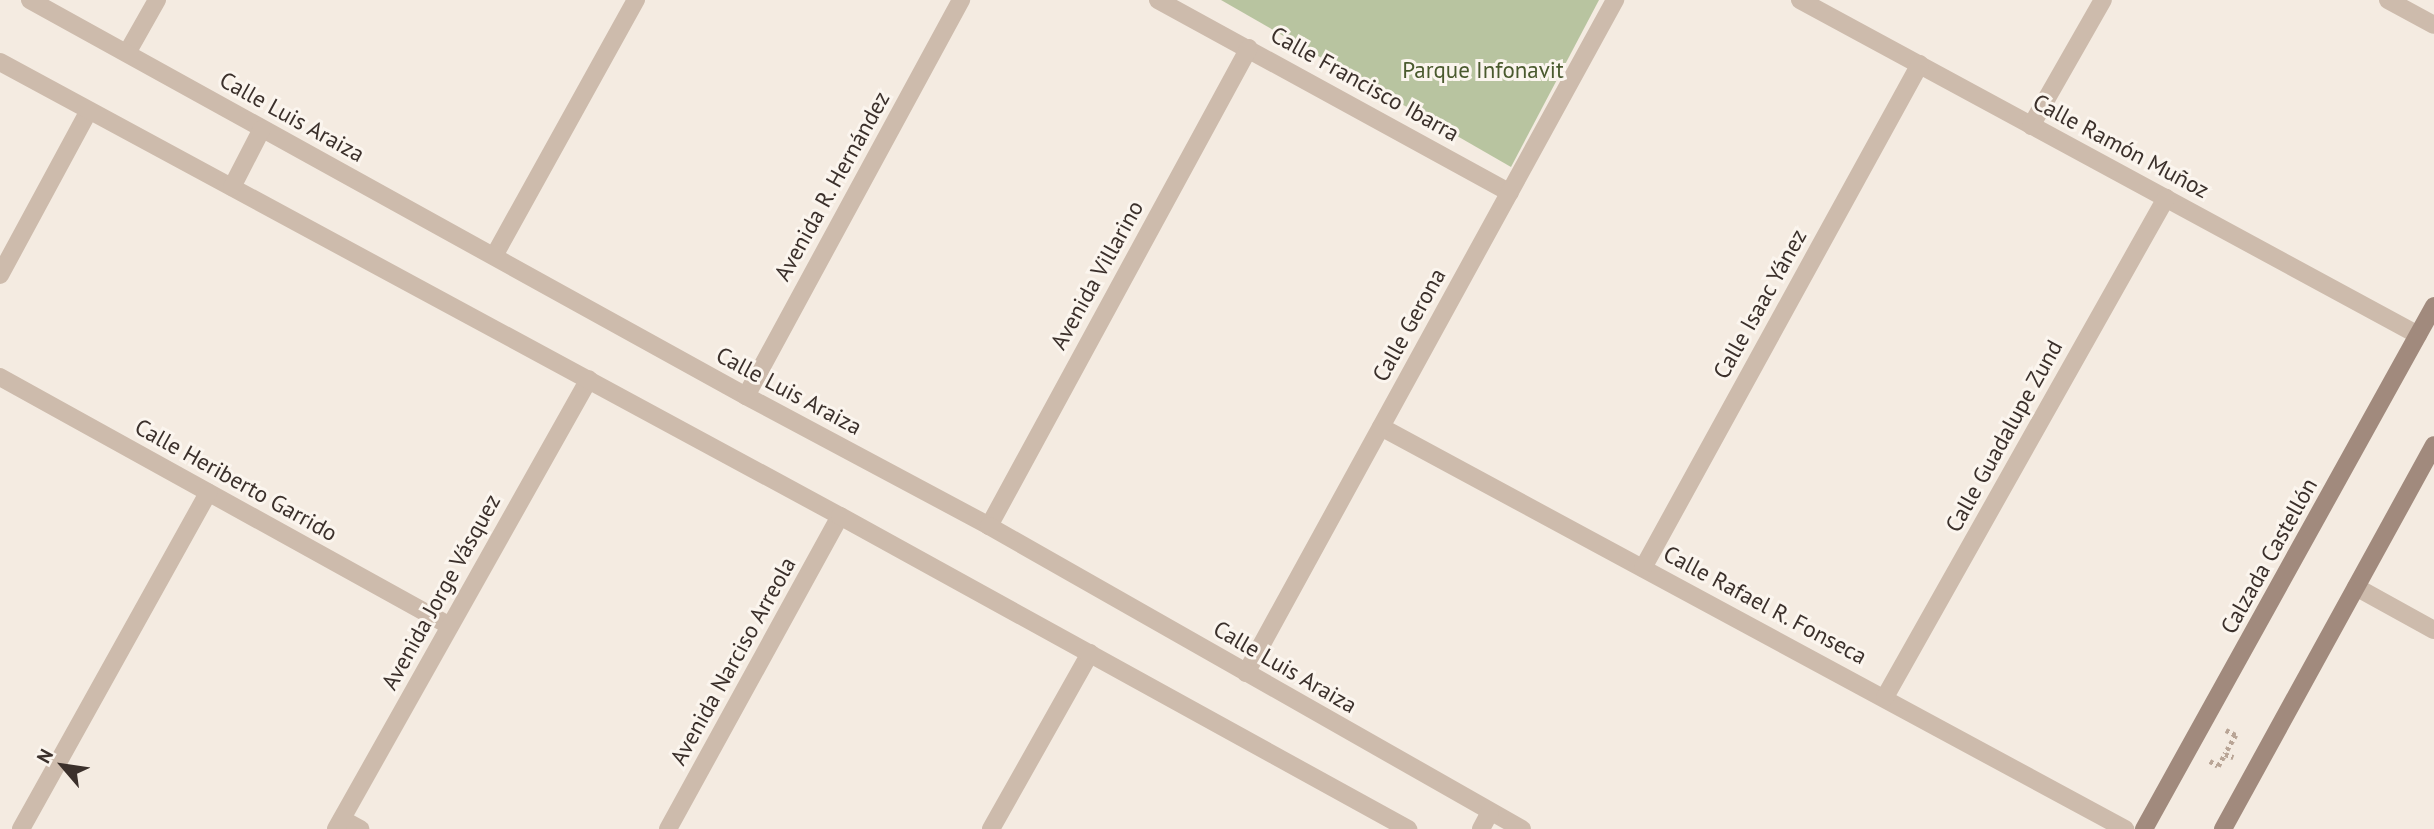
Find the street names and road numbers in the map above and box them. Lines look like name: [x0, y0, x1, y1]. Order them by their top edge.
street label: Calle Francisco Ibarra: [1266, 21, 1464, 147]
street label: Calle Luis Araiza: [215, 66, 369, 168]
street label: Avenida R. Hernández: [768, 86, 896, 286]
street label: Calle Ramón Muñoz: [2028, 88, 2214, 204]
street label: Avenida Villarino: [1044, 195, 1150, 355]
street label: Calle Isaac Yánez: [1707, 224, 1813, 384]
street label: Calle Gerona: [1367, 264, 1451, 386]
street label: Calle Guadalupe Zund: [1940, 335, 2068, 537]
street label: Calle Luis Araiza: [711, 341, 867, 441]
street label: Calle Heriberto Garrido: [130, 413, 342, 547]
street label: Calzada Castellón: [2215, 473, 2323, 639]
street label: Avenida Jorge Vásquez: [376, 489, 506, 695]
street label: Calle Rafael R. Fonseca: [1658, 539, 1872, 671]
street label: Avenida Narciso Arreola: [664, 552, 802, 770]
street label: Calle Luis Araiza: [1208, 615, 1362, 719]

